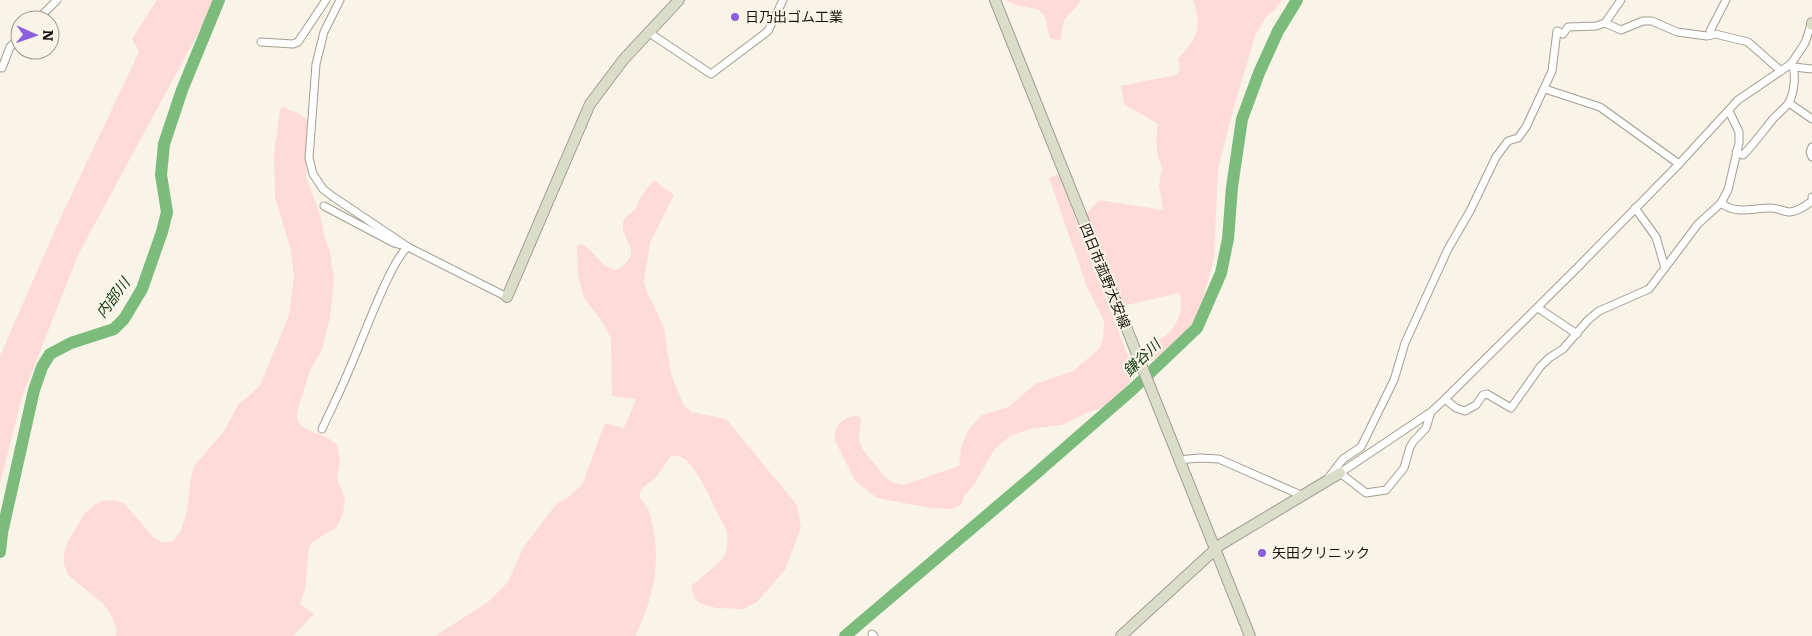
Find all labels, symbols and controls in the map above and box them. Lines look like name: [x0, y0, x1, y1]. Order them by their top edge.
place label: 日乃出ゴム工業: [745, 6, 843, 26]
north arrow: [10, 10, 60, 60]
marker: 日乃出ゴム工業: [729, 11, 741, 23]
text: N: [39, 29, 59, 42]
street label: 四日市菰野大安線: [1076, 220, 1136, 331]
water label: 内部川: [89, 271, 136, 322]
water label: 鎌谷川: [1117, 332, 1167, 381]
place label: 矢田クリニック: [1272, 542, 1370, 562]
marker: 矢田クリニック: [1256, 547, 1268, 559]

